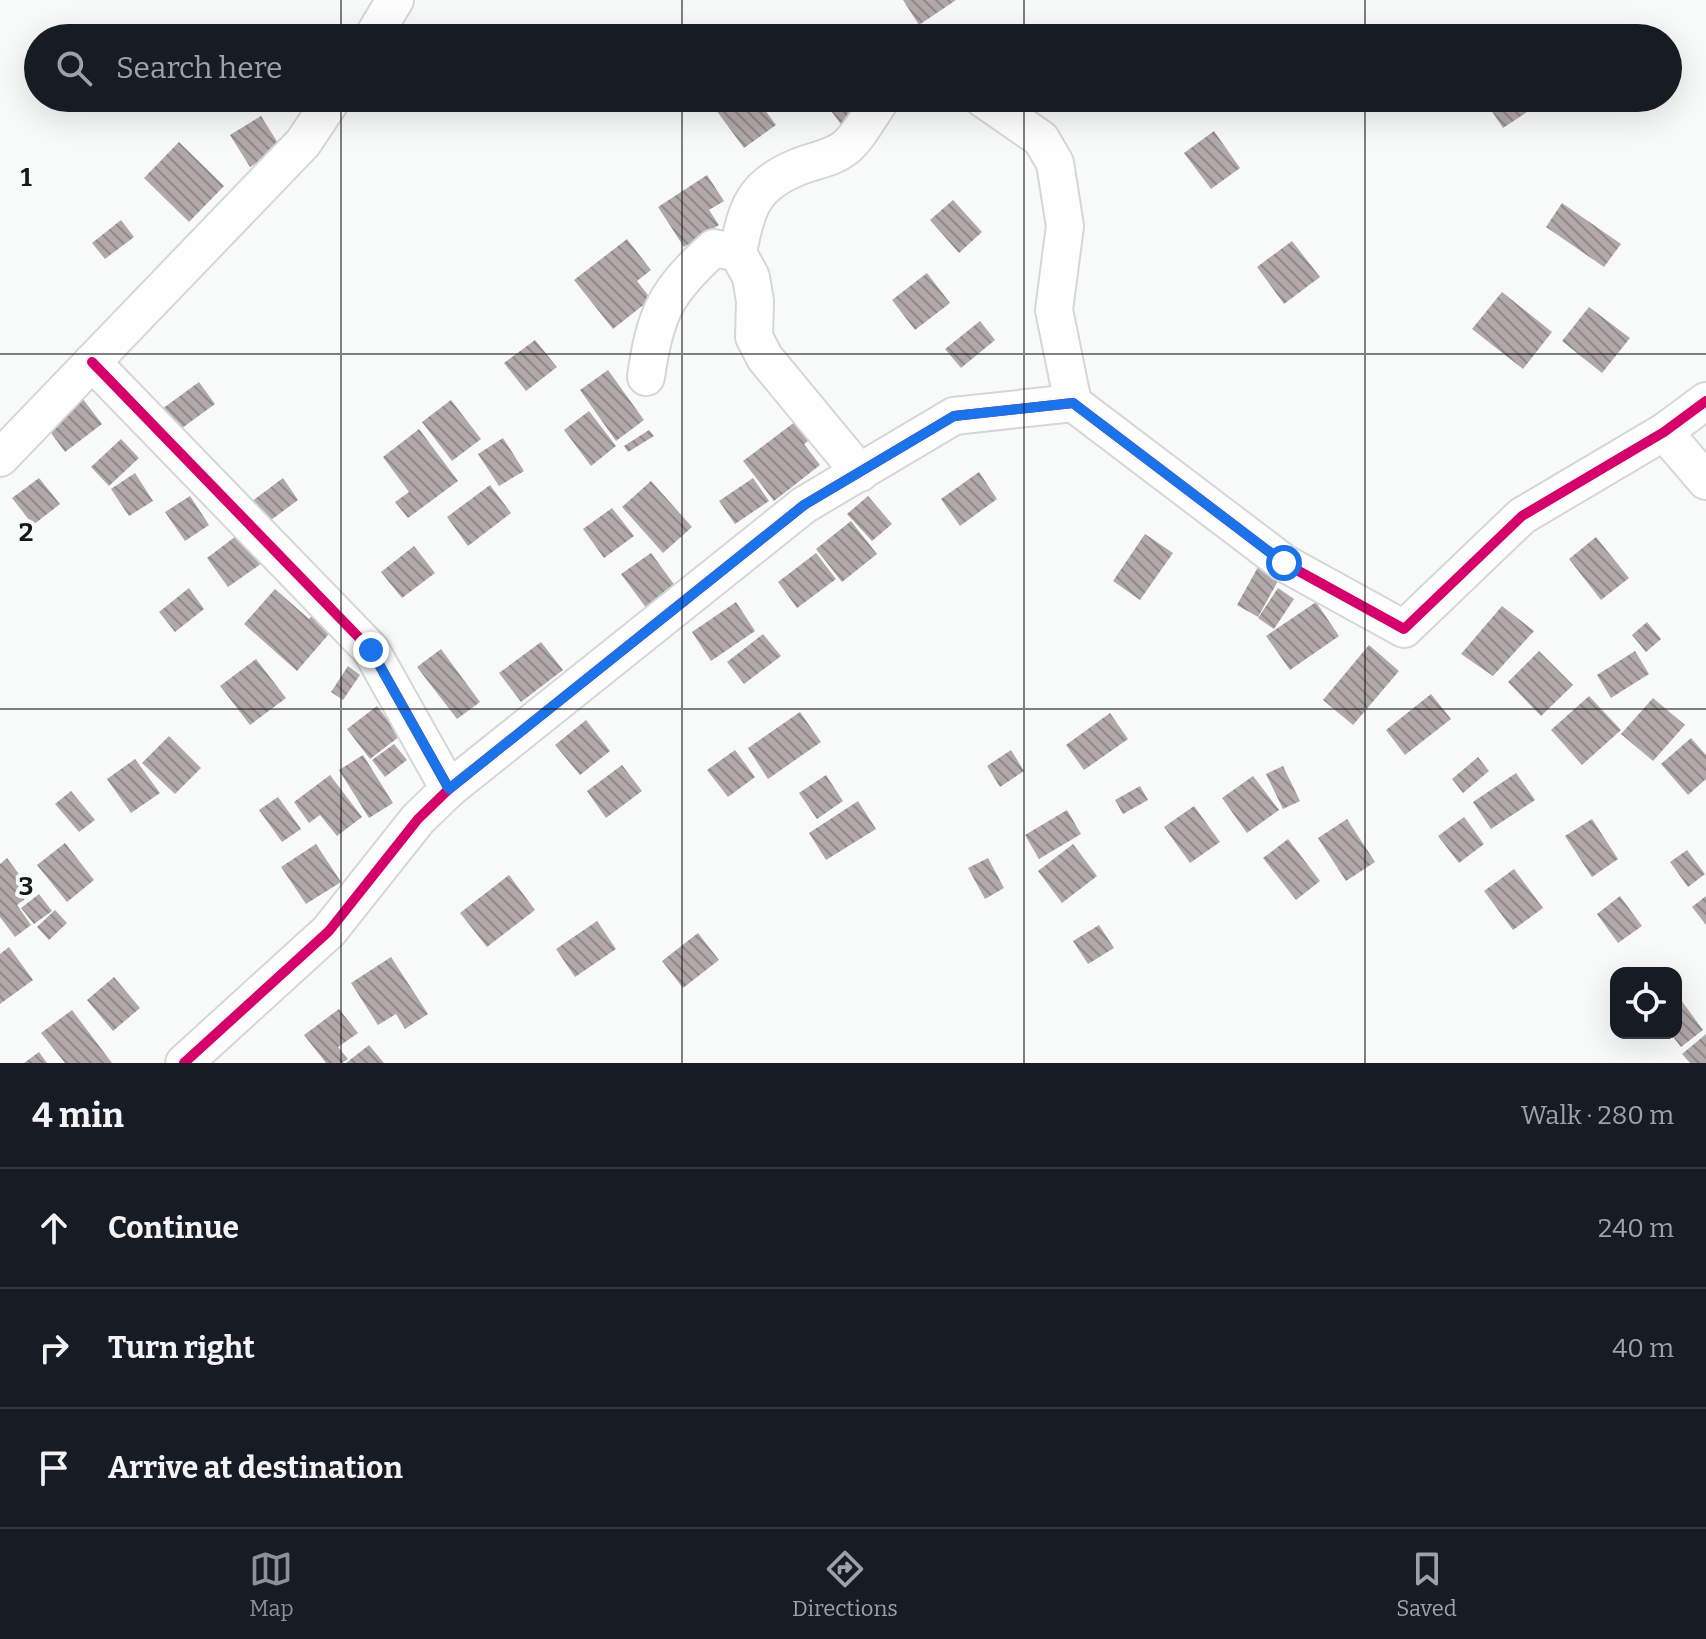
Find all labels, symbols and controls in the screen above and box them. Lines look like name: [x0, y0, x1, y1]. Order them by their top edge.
search box: [24, 24, 1682, 112]
icon: search: [52, 46, 96, 90]
text: Search here: [116, 50, 283, 86]
text: 1: [20, 162, 32, 193]
text: 2: [19, 517, 33, 548]
route start: [1266, 545, 1302, 581]
route end: [353, 632, 389, 668]
text: 3: [19, 871, 33, 902]
map controls: [1610, 967, 1682, 1039]
button: locate: [1610, 967, 1682, 1039]
text: 4 min: [32, 1095, 124, 1136]
text: Walk · 280 m: [1521, 1100, 1674, 1131]
icon: ahead: [32, 1206, 76, 1250]
text: Continue: [108, 1210, 239, 1246]
text: 240 m: [1598, 1213, 1674, 1244]
icon: right: [32, 1326, 76, 1370]
text: Turn right: [108, 1330, 255, 1366]
text: 40 m: [1612, 1333, 1674, 1364]
icon: arrive: [32, 1446, 76, 1490]
text: Arrive at destination: [108, 1450, 403, 1486]
tab: Map: [249, 1547, 294, 1622]
tab: Directions: [792, 1547, 898, 1622]
tab: Saved: [1396, 1547, 1457, 1622]

